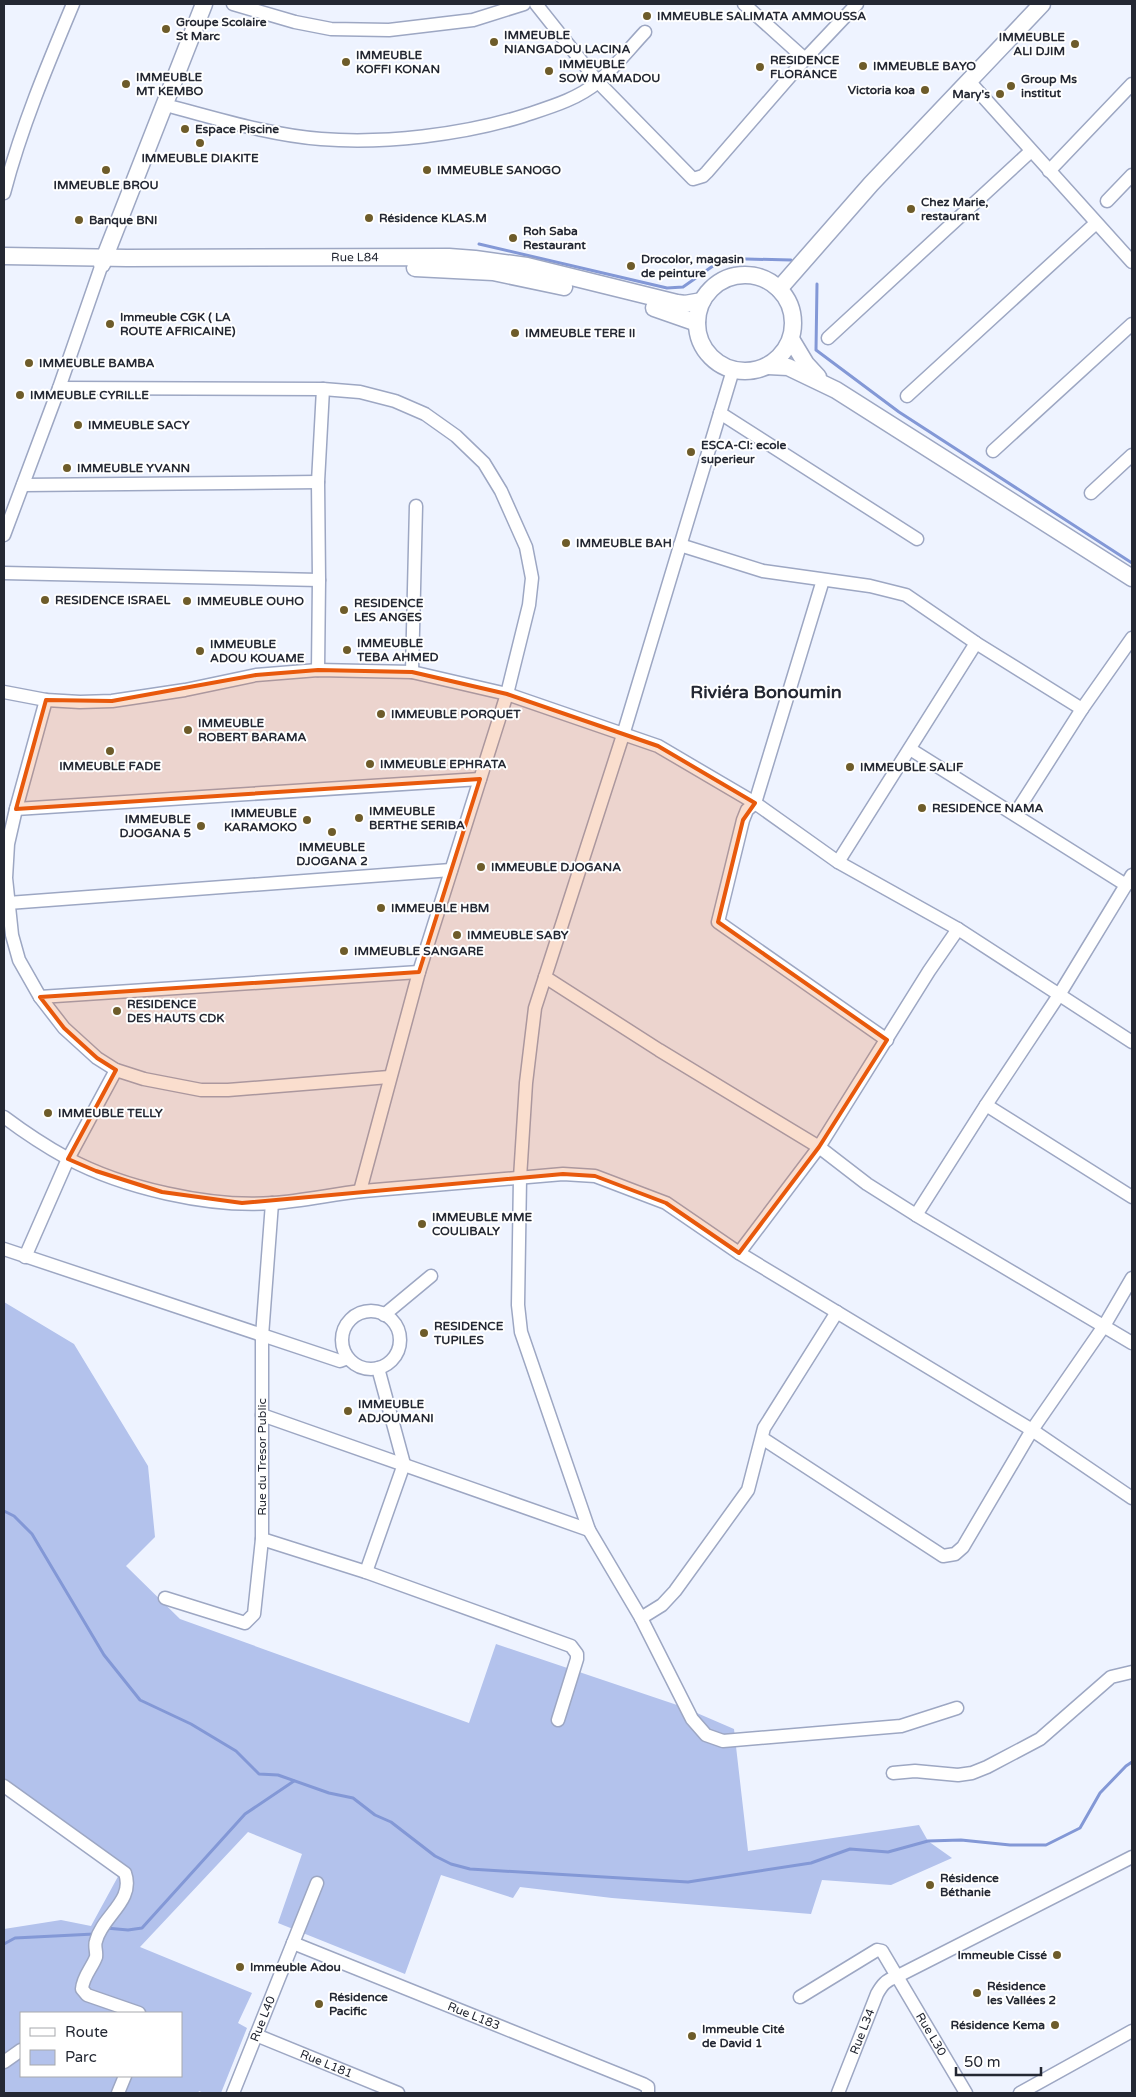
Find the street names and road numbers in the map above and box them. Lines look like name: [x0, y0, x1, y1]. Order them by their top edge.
street label: Rue L84: [331, 250, 379, 264]
street label: Rue du Tresor Public: [255, 1398, 269, 1516]
street label: Rue L40: [247, 1994, 278, 2044]
street label: Rue L183: [446, 1999, 502, 2033]
street label: Rue L34: [847, 2006, 878, 2056]
street label: Rue L30: [913, 2010, 950, 2059]
street label: Rue L181: [298, 2047, 355, 2081]

